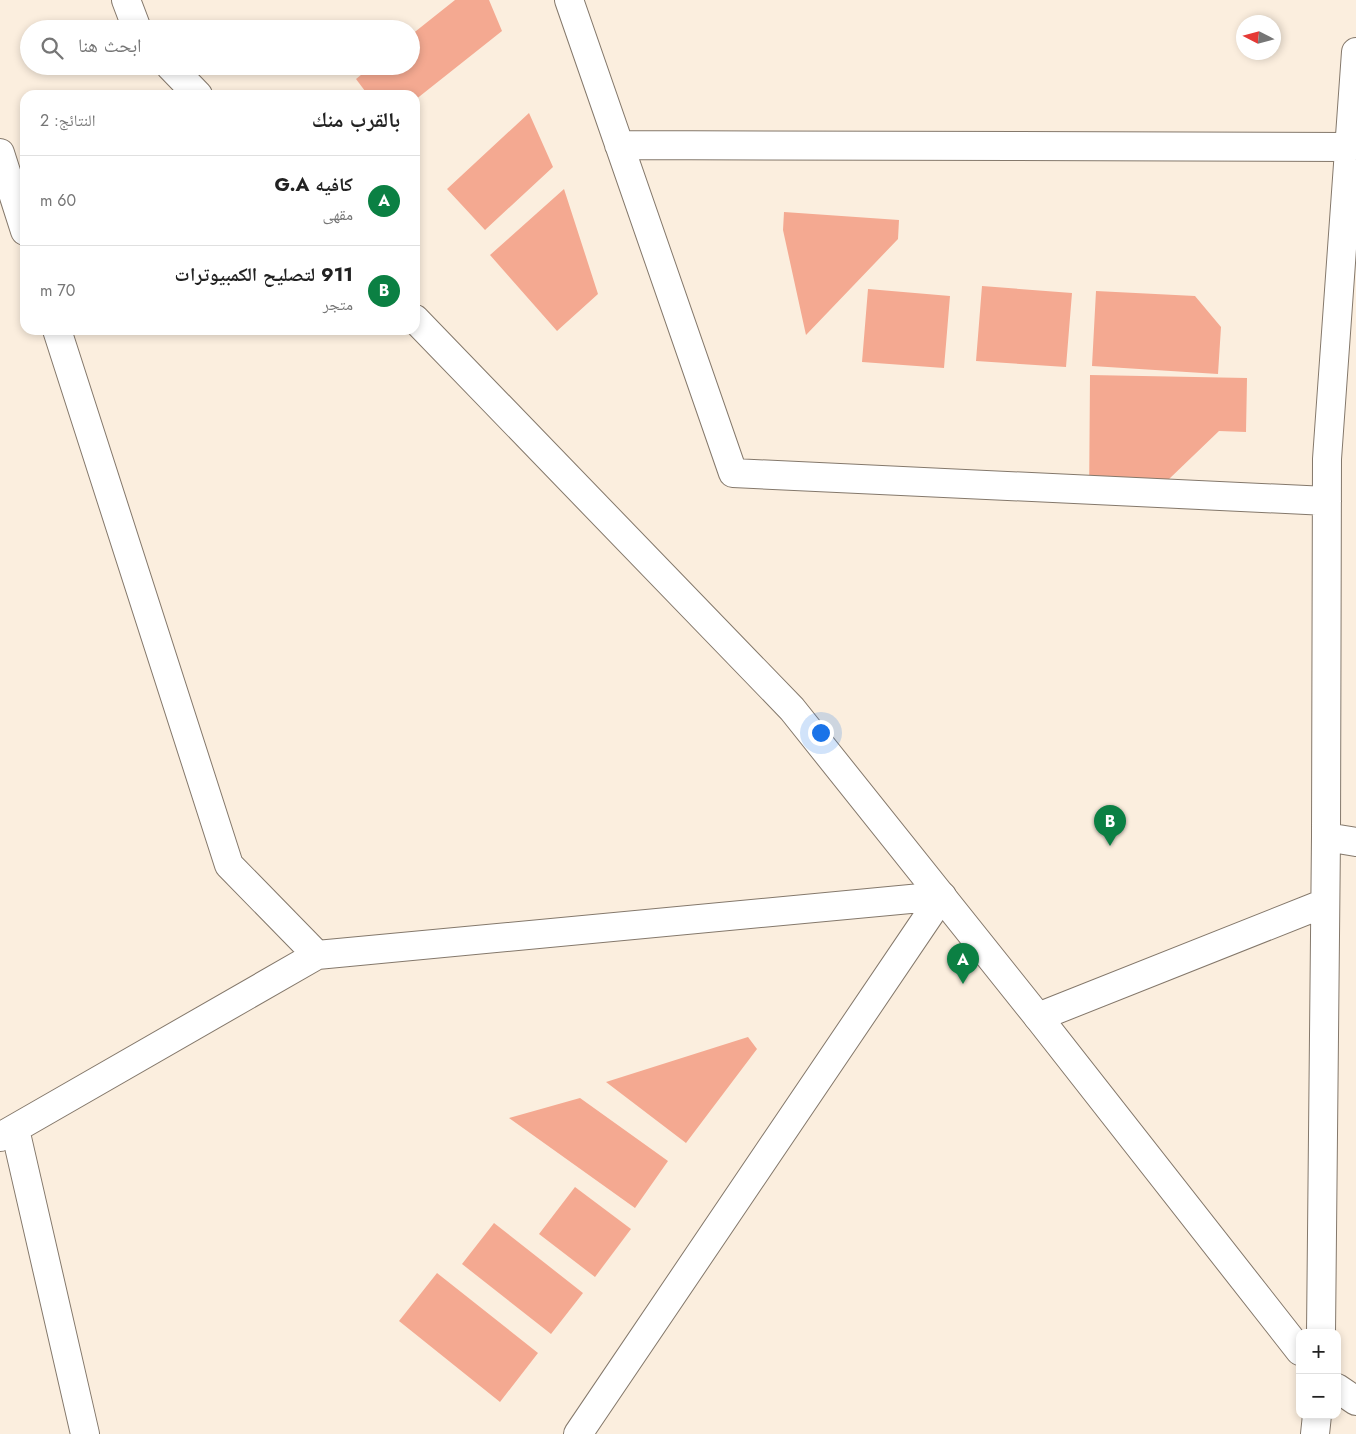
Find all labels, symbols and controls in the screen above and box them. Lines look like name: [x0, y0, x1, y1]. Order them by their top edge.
north arrow: [1236, 15, 1281, 60]
search box: [20, 20, 420, 75]
text: ابحث هنا: [78, 32, 142, 59]
icon: search: [38, 34, 66, 62]
text: بالقرب منك: [312, 105, 400, 135]
text: النتائج: 2: [40, 109, 95, 132]
text: كافيه G.A: [275, 171, 353, 198]
text: 60 m: [40, 189, 76, 212]
text: A: [378, 189, 390, 212]
text: مقهى: [322, 203, 353, 226]
text: 911 لتصليح الكمبيوترات: [175, 261, 353, 288]
text: 70 m: [40, 279, 75, 302]
text: B: [379, 279, 389, 302]
text: متجر: [323, 293, 353, 316]
your location: [808, 720, 834, 746]
pin: B: [1094, 805, 1126, 846]
pin: A: [947, 943, 979, 984]
map controls: [1296, 1329, 1341, 1419]
button: +: [1296, 1329, 1341, 1374]
button: −: [1296, 1374, 1341, 1419]

